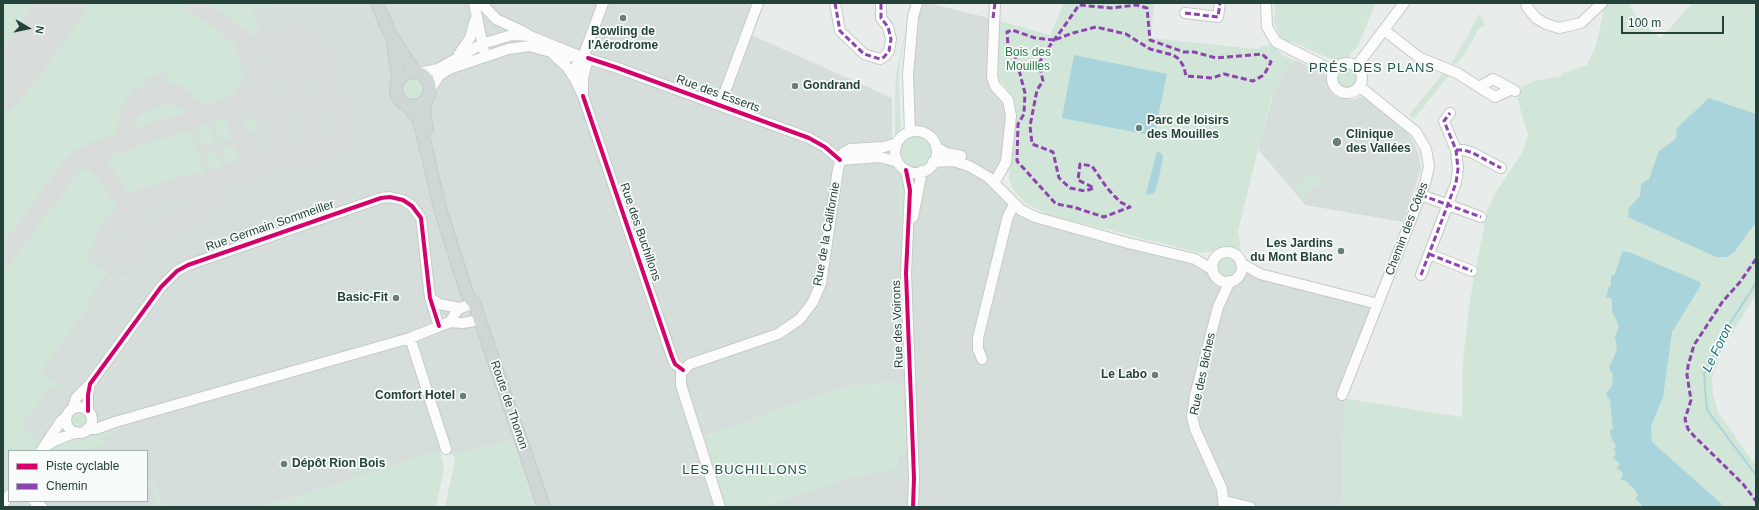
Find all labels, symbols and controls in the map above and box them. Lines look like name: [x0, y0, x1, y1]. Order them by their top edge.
north arrow: [8, 8, 48, 48]
scale bar: [1623, 8, 1726, 34]
marker: Bowling de l'Aérodrome: [618, 13, 628, 23]
text: 100 m: [1628, 16, 1661, 30]
text: N: [33, 25, 46, 35]
place label: Bowling de l'Aérodrome: [588, 25, 658, 53]
park label: Bois des Mouilles: [1005, 46, 1051, 74]
district label: PRÉS DES PLANS: [1309, 60, 1435, 76]
street label: Rue des Esserts: [674, 72, 762, 116]
place label: Gondrand: [803, 79, 860, 93]
marker: Gondrand: [790, 81, 800, 91]
place label: Parc de loisirs des Mouilles: [1147, 114, 1229, 142]
marker: Parc de loisirs des Mouilles: [1134, 123, 1144, 133]
place label: Clinique des Vallées: [1346, 128, 1411, 156]
marker: Clinique des Vallées: [1331, 136, 1343, 148]
street label: Chemin des Côtes: [1383, 180, 1431, 278]
street label: Rue des Buchillons: [616, 181, 664, 283]
street label: Rue de la Californie: [811, 181, 843, 287]
street label: Rue Germain Sommeiller: [204, 197, 336, 255]
place label: Les Jardins du Mont Blanc: [1250, 237, 1333, 265]
marker: Les Jardins du Mont Blanc: [1336, 246, 1346, 256]
street label: Rue des Voirons: [889, 280, 907, 368]
place label: Basic-Fit: [337, 291, 388, 305]
marker: Basic-Fit: [391, 293, 401, 303]
water label: Le Foron: [1700, 321, 1736, 375]
street label: Rue des Biches: [1187, 331, 1219, 417]
street label: Route de Thonon: [487, 359, 531, 451]
place label: Le Labo: [1101, 368, 1147, 382]
marker: Le Labo: [1150, 370, 1160, 380]
place label: Comfort Hotel: [375, 389, 455, 403]
marker: Comfort Hotel: [458, 391, 468, 401]
legend: [8, 450, 148, 502]
place label: Dépôt Rion Bois: [292, 457, 385, 471]
text: Piste cyclable: [46, 459, 119, 473]
marker: Dépôt Rion Bois: [279, 459, 289, 469]
district label: LES BUCHILLONS: [682, 462, 808, 478]
text: Chemin: [46, 479, 87, 493]

